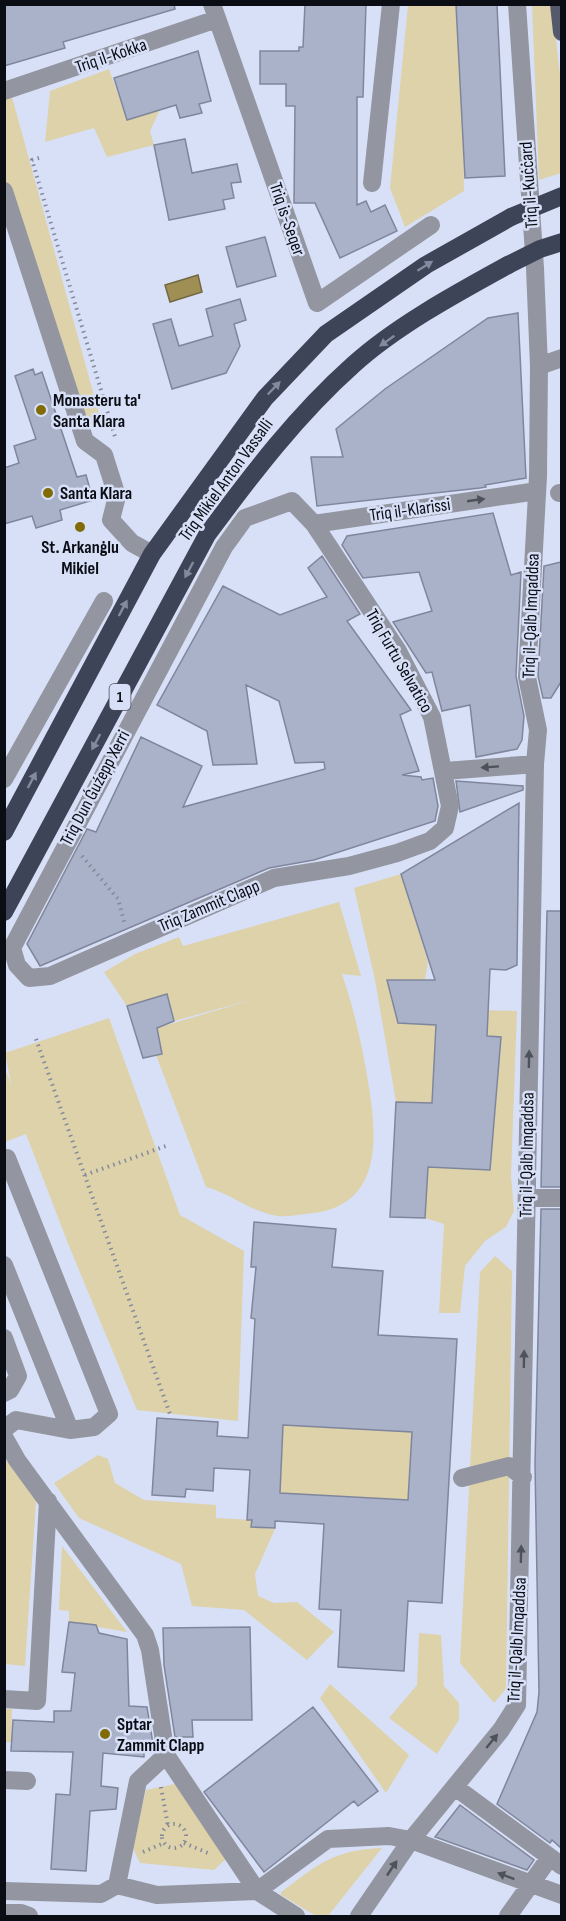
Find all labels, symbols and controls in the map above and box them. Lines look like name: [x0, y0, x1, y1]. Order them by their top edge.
street label: Triq il-Kokka: [73, 34, 150, 78]
street label: Triq il-Kuċċard: [515, 141, 543, 229]
street label: Triq is-Seqer: [265, 180, 309, 258]
one-way arrow: [417, 261, 433, 272]
one-way arrow: [379, 334, 394, 346]
one-way arrow: [267, 382, 281, 396]
place label: Monasteru ta' Santa Klara: [53, 390, 141, 432]
marker: Monasteru ta' Santa Klara: [34, 403, 48, 417]
street label: Triq Mikiel Anton Vassalli: [175, 415, 277, 545]
place label: Santa Klara: [60, 483, 132, 504]
marker: Santa Klara: [41, 486, 55, 500]
street label: Triq il-Klarissi: [368, 494, 452, 526]
one-way arrow: [467, 496, 486, 505]
marker: St. Arkanġlu Mikiel: [73, 520, 87, 534]
place label: St. Arkanġlu Mikiel: [41, 537, 119, 579]
street label: Triq il-Qalb Imqaddsa: [518, 553, 544, 679]
one-way arrow: [184, 562, 194, 579]
one-way arrow: [118, 599, 128, 616]
street label: Triq Furtu Selvatico: [361, 606, 437, 716]
road number: 1: [110, 684, 130, 710]
street label: Triq Dun Ǵuźepp Xerri: [56, 727, 134, 849]
one-way arrow: [91, 734, 101, 751]
one-way arrow: [480, 763, 499, 772]
one-way arrow: [27, 771, 37, 788]
street label: Triq Zammit Clapp: [155, 875, 263, 937]
one-way arrow: [525, 1049, 534, 1068]
street label: Triq il-Qalb Imqaddsa: [515, 1092, 539, 1218]
one-way arrow: [519, 1349, 529, 1368]
one-way arrow: [516, 1544, 526, 1563]
street label: Triq il-Qalb Imqaddsa: [503, 1577, 531, 1703]
place label: Sptar Zammit Clapp: [117, 1714, 205, 1756]
marker: Sptar Zammit Clapp: [98, 1727, 112, 1741]
one-way arrow: [486, 1733, 499, 1749]
one-way arrow: [386, 1860, 397, 1876]
one-way arrow: [497, 1871, 515, 1880]

